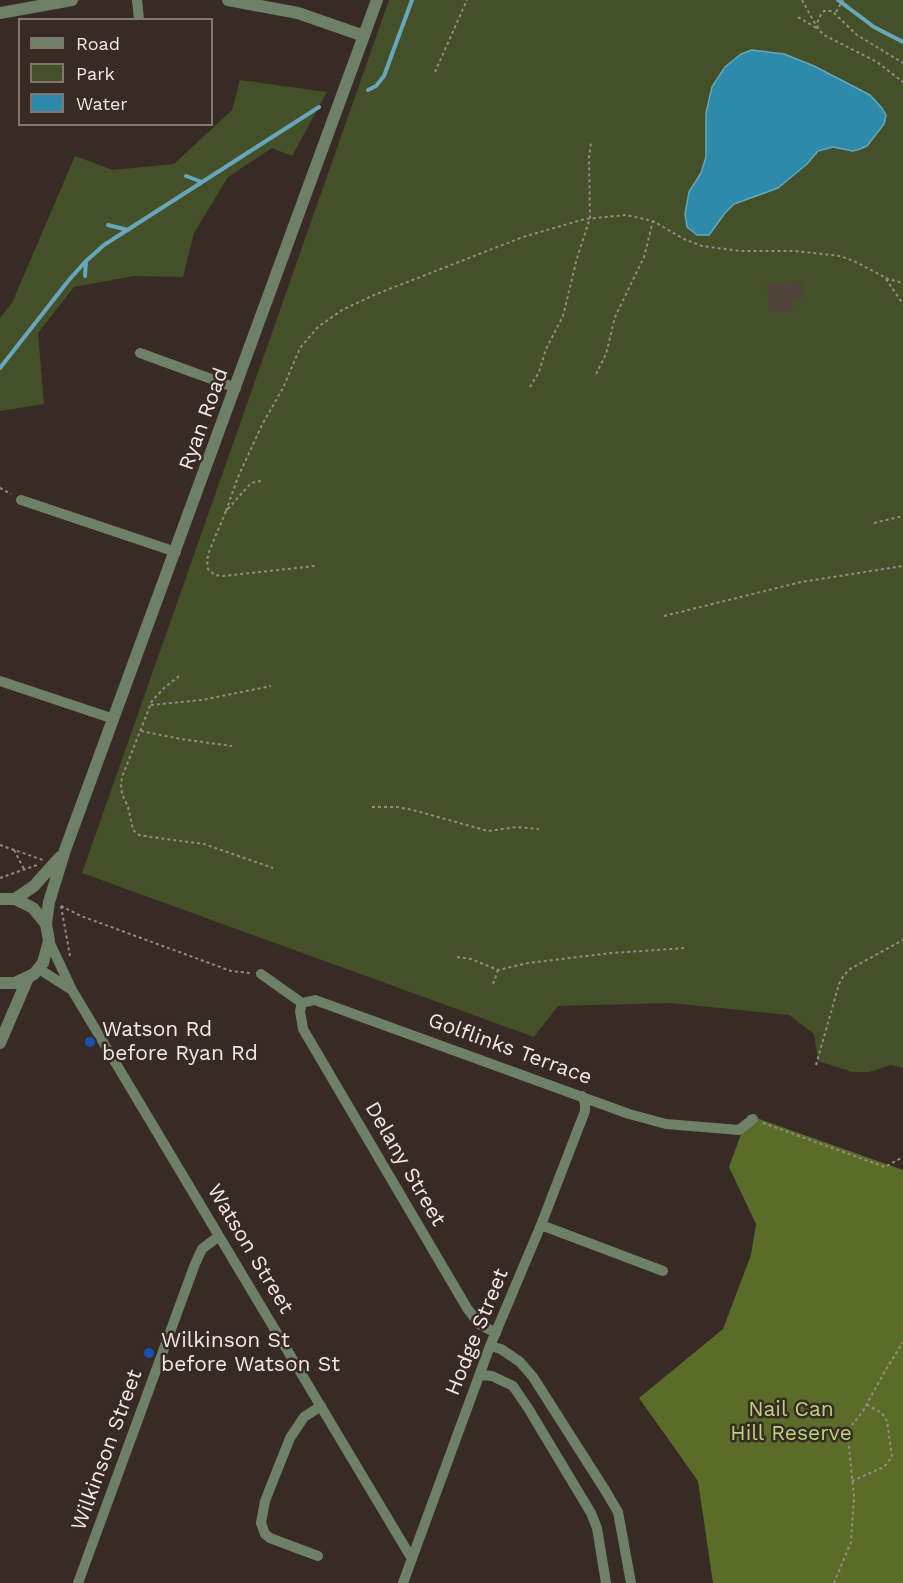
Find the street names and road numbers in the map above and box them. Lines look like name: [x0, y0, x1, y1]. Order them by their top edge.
street label: Ryan Road: [174, 364, 234, 474]
street label: Golflinks Terrace: [425, 1008, 595, 1090]
street label: Delany Street: [359, 1097, 451, 1231]
street label: Watson Street: [201, 1180, 299, 1318]
street label: Hodge Street: [440, 1265, 514, 1399]
street label: Wilkinson Street: [66, 1366, 148, 1534]

